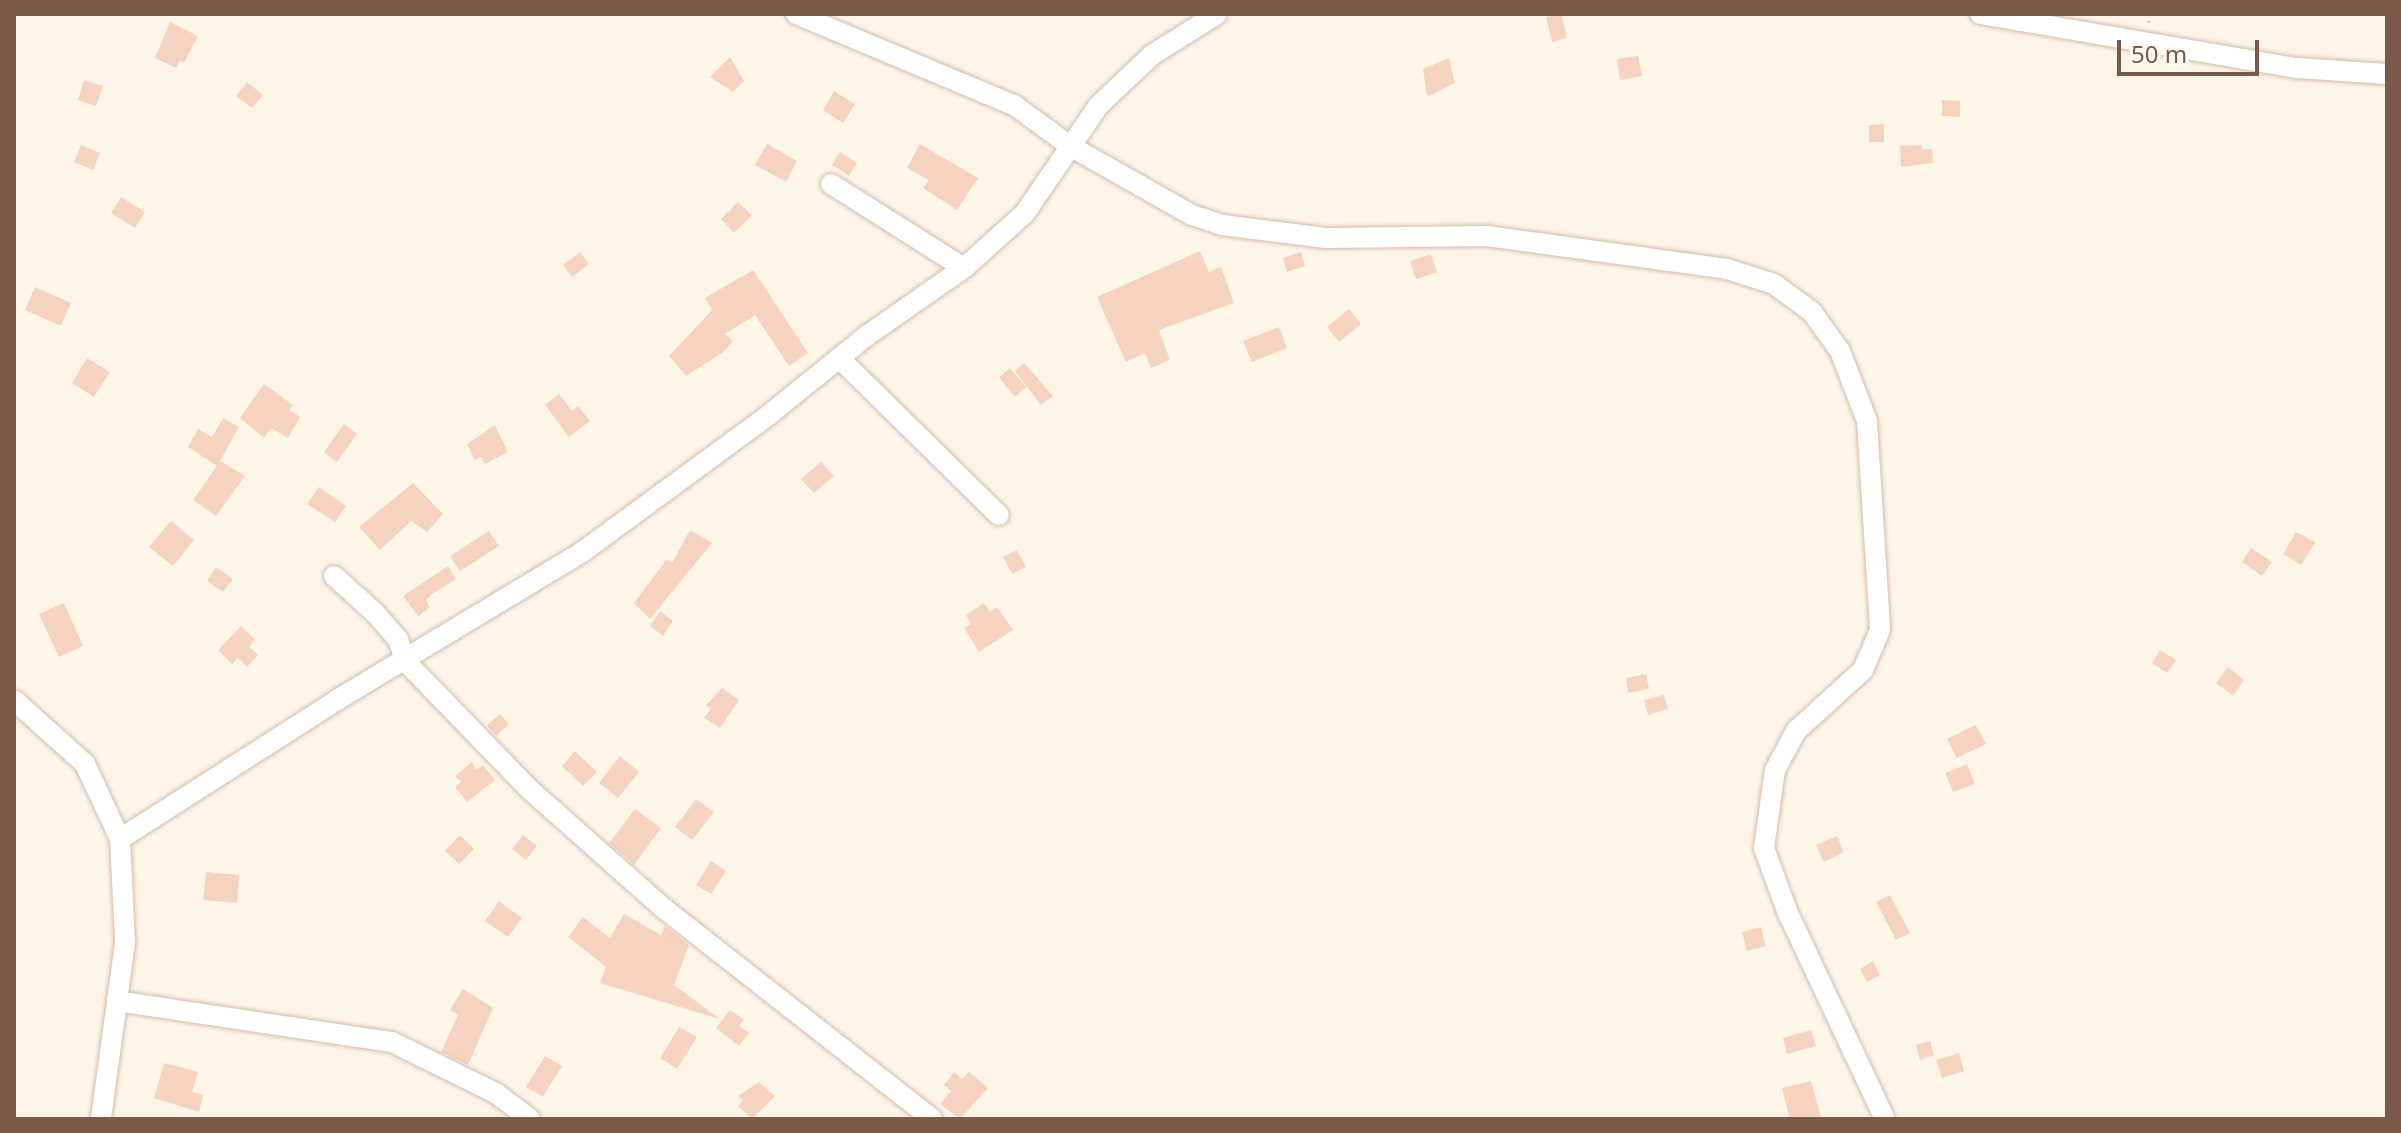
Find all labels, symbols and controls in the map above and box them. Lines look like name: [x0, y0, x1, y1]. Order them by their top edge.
scale bar: [2121, 24, 2263, 74]
text: 50 m: [2131, 37, 2187, 70]

